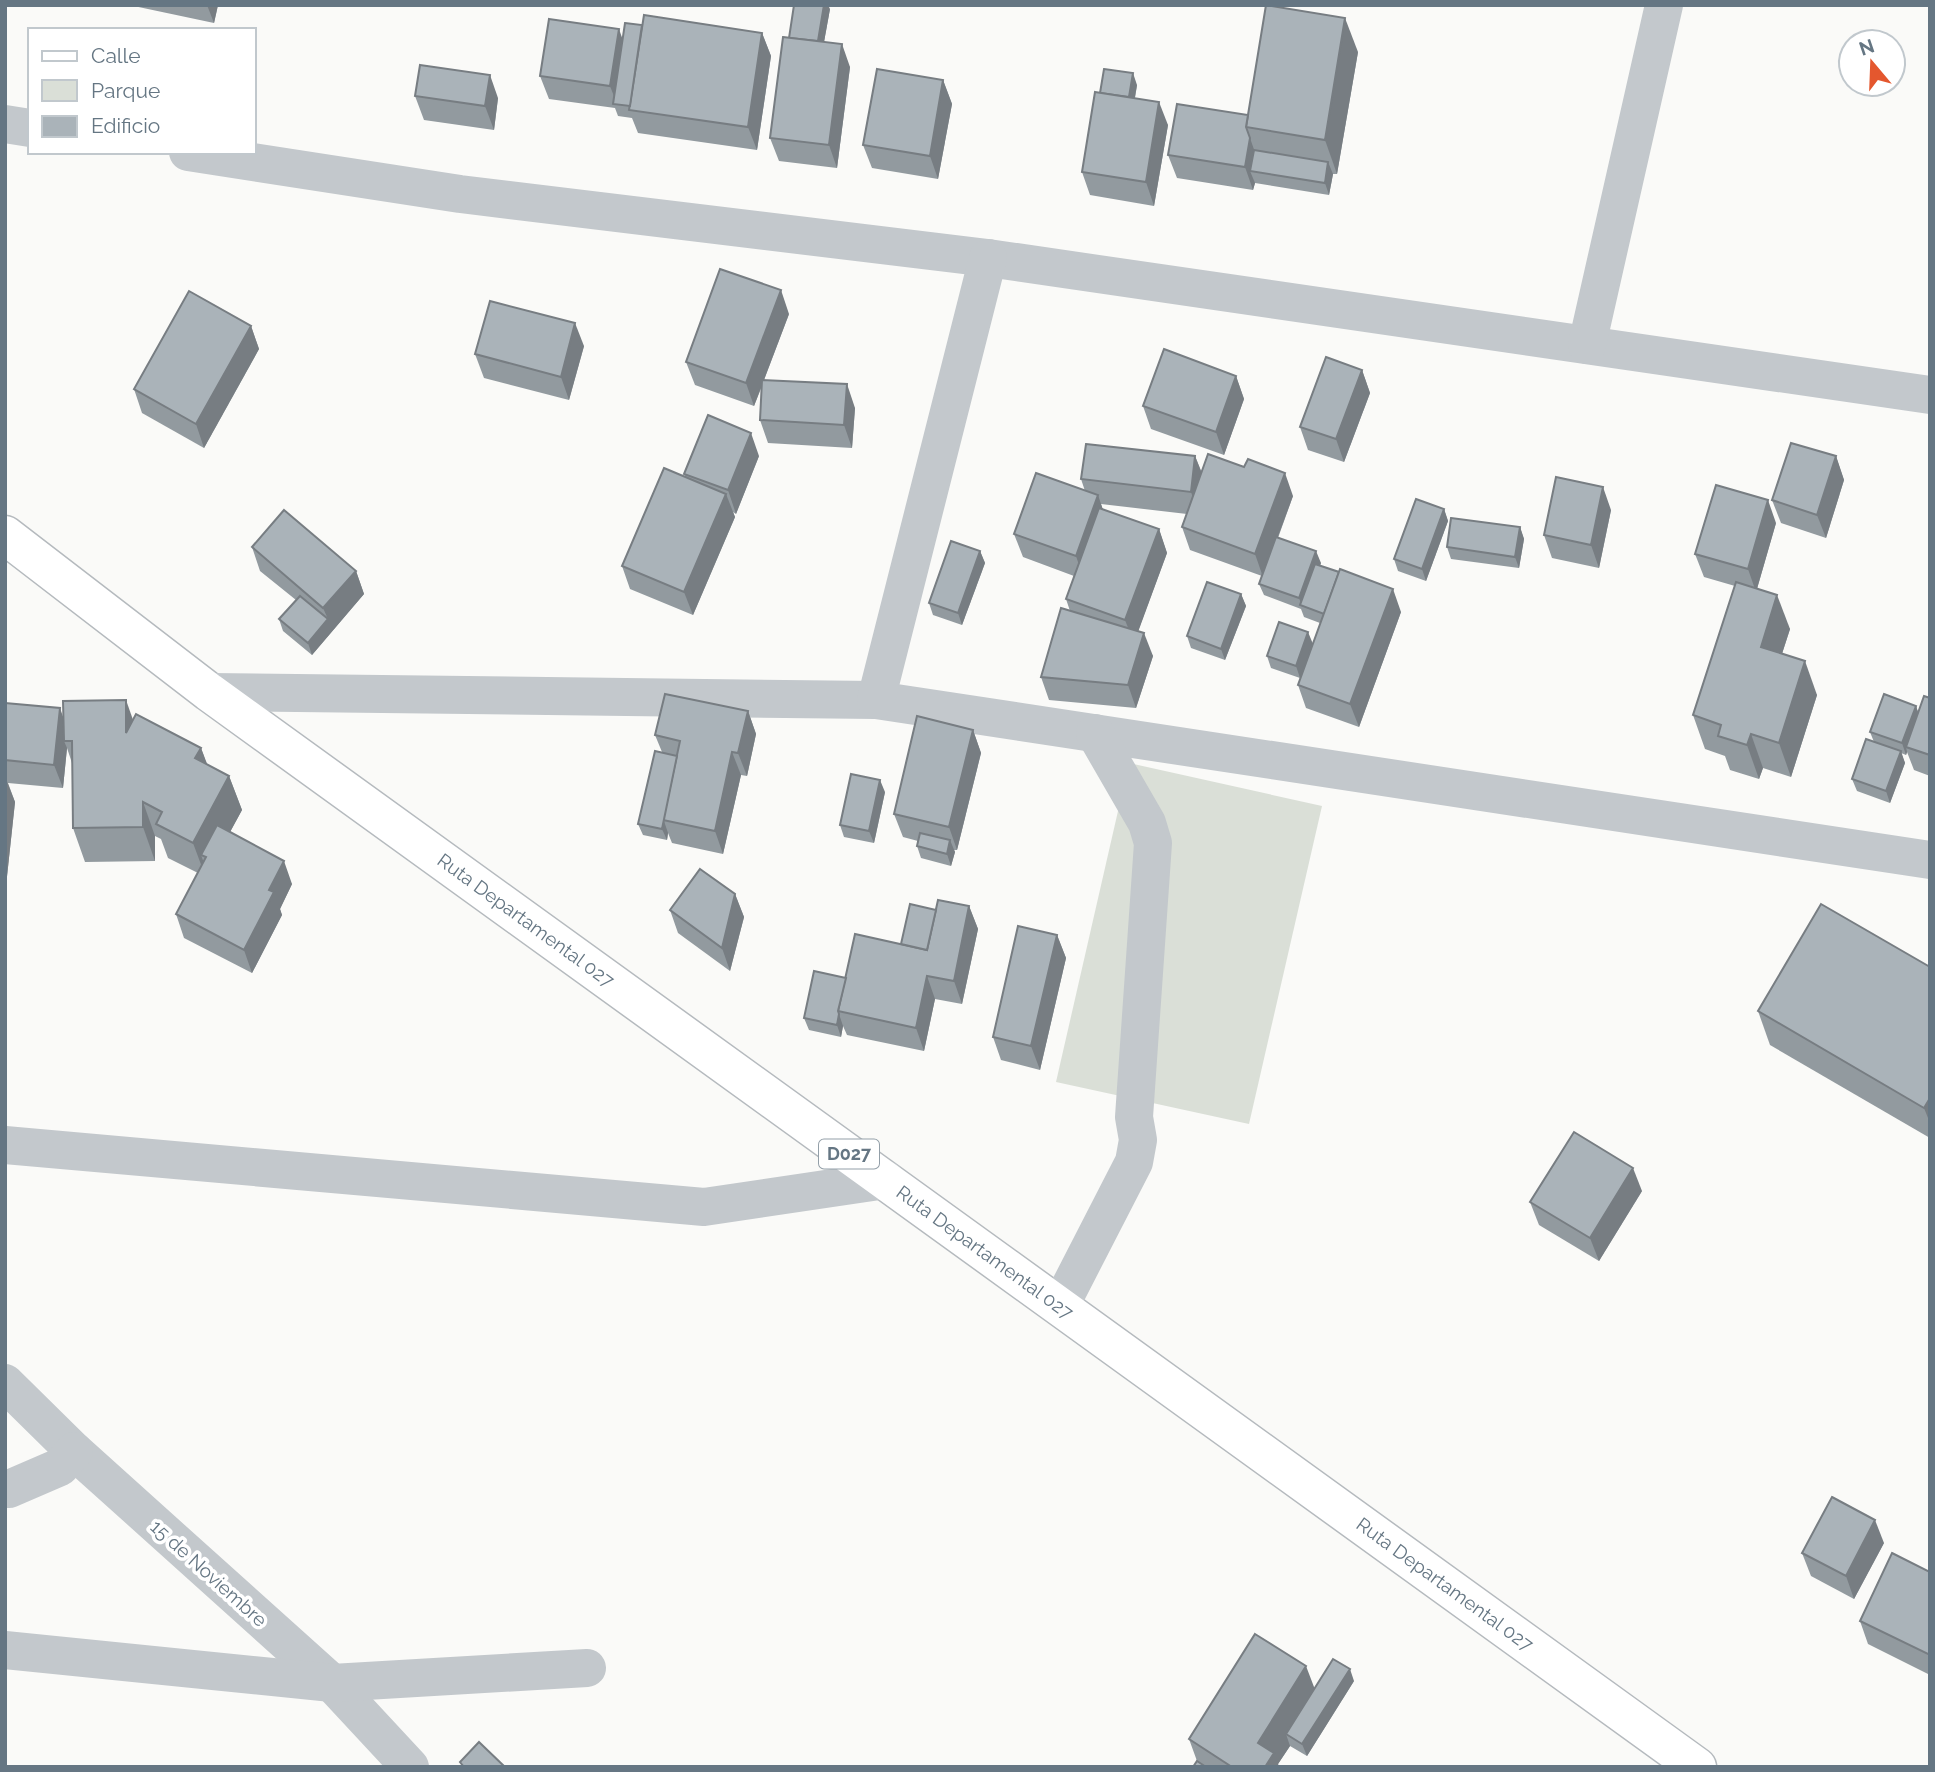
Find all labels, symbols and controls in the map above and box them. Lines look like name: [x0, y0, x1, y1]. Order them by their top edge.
legend: [28, 28, 256, 154]
north arrow: [1837, 28, 1907, 98]
text: N: [1856, 34, 1877, 60]
text: Calle: [91, 43, 141, 68]
text: Parque: [91, 78, 160, 103]
text: Edificio: [91, 113, 160, 138]
street label: Ruta Departamental 027: [433, 849, 619, 991]
road number: D027: [819, 1140, 879, 1168]
street label: Ruta Departamental 027: [892, 1181, 1078, 1323]
street label: Ruta Departamental 027: [1352, 1513, 1538, 1655]
street label: 15 de Noviembre: [146, 1515, 272, 1631]

